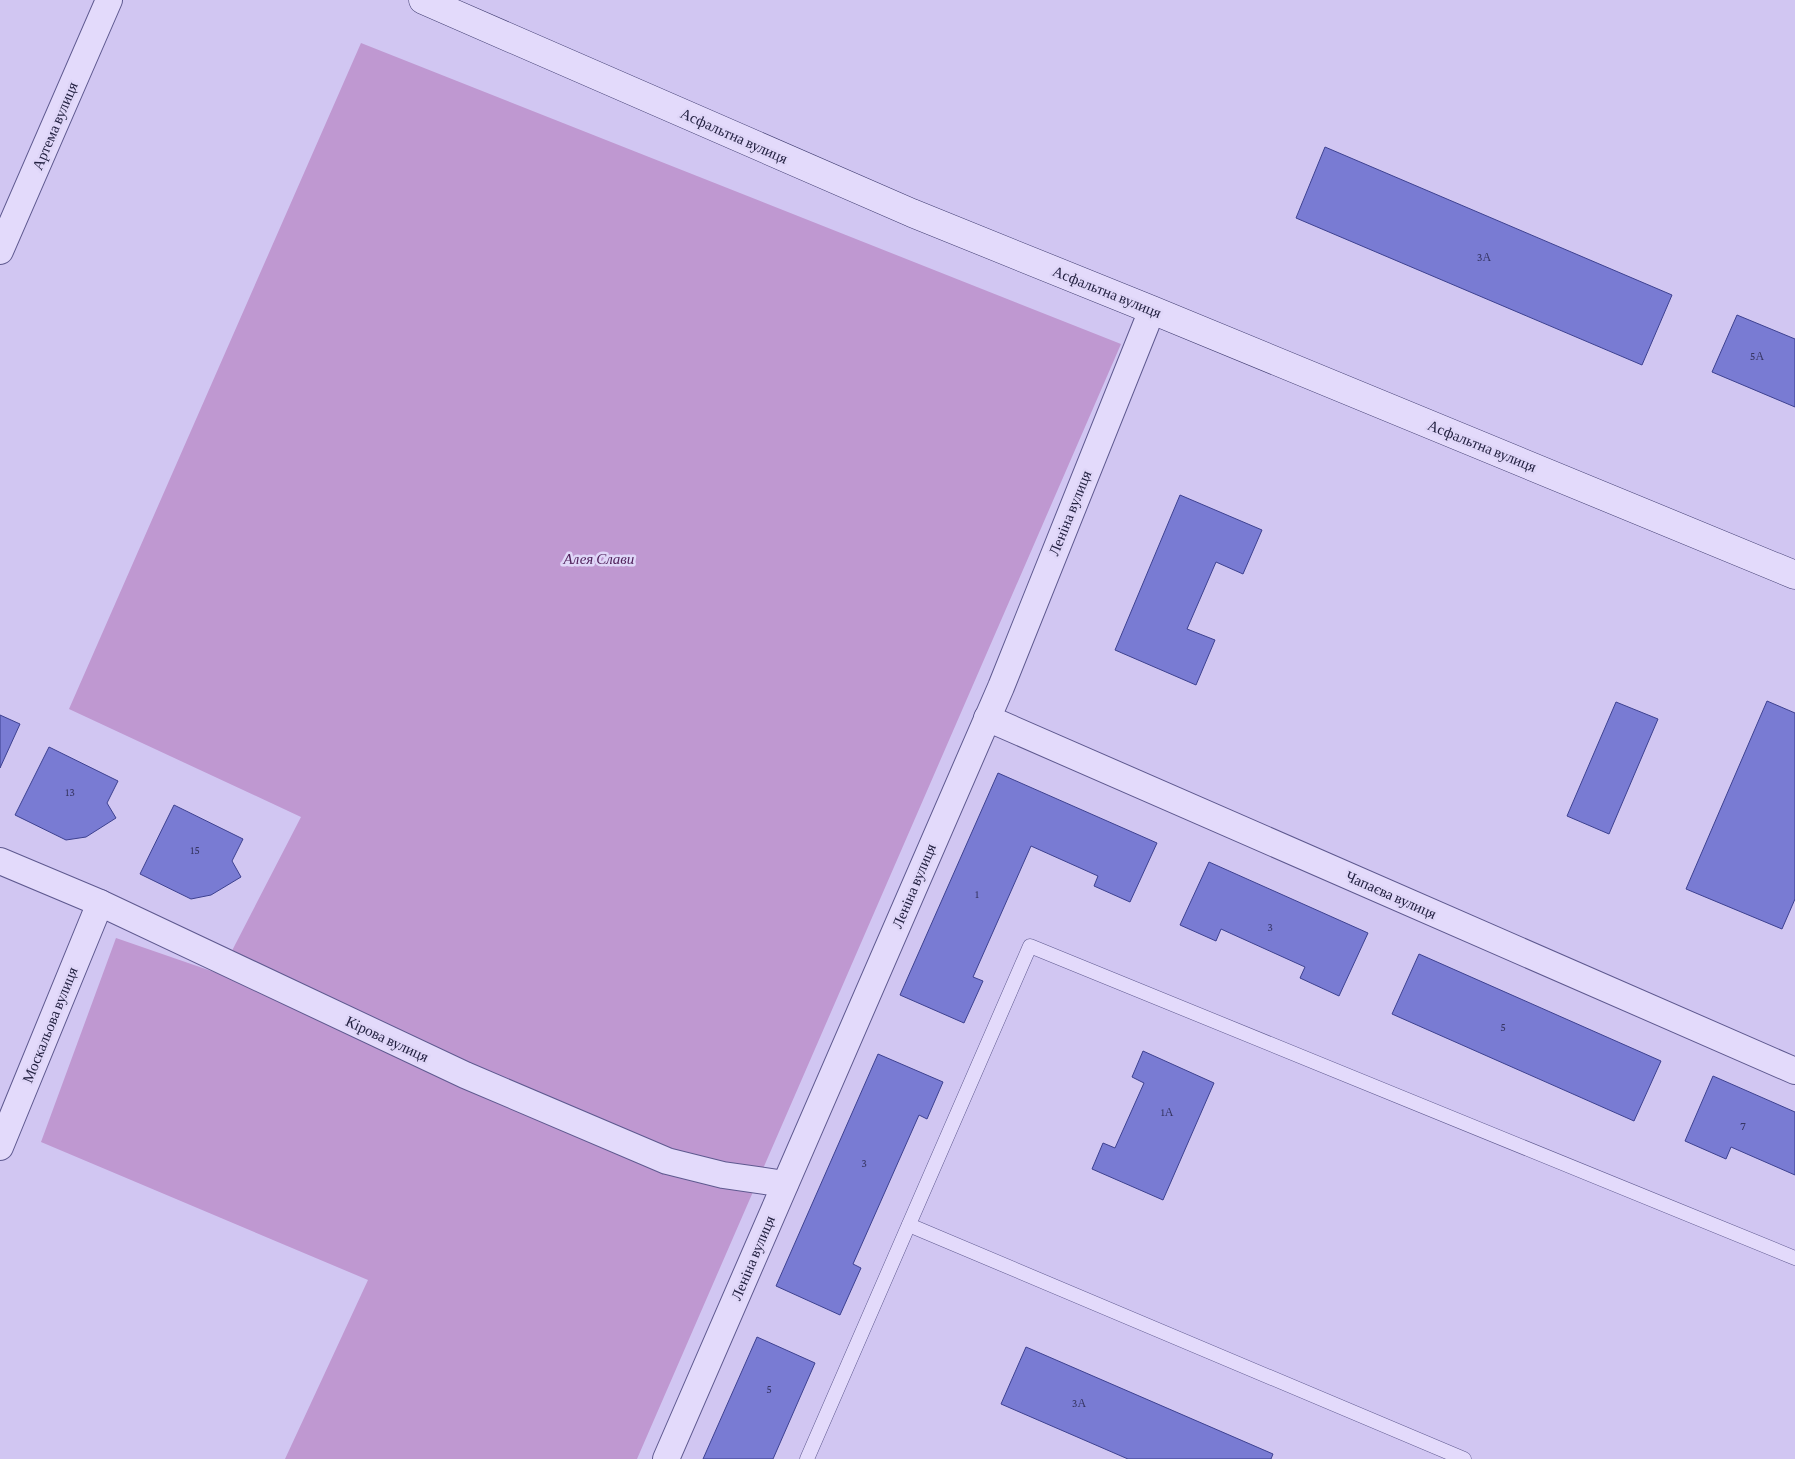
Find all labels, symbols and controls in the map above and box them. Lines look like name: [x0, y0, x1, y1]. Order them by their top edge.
street label: Артема вулиця: [29, 79, 81, 172]
street label: Асфальтна вулиця: [678, 105, 790, 167]
house number: 3А: [1477, 250, 1492, 264]
street label: Асфальтна вулиця: [1050, 263, 1164, 321]
house number: 5А: [1750, 349, 1764, 363]
street label: Асфальтна вулиця: [1425, 417, 1539, 475]
street label: Леніна вулиця: [1046, 468, 1094, 558]
park label: Алея Слави: [563, 551, 634, 567]
house number: 13: [65, 785, 75, 799]
street label: Леніна вулиця: [889, 841, 939, 931]
house number: 15: [190, 843, 200, 857]
street label: Чапаєва вулиця: [1343, 868, 1439, 922]
house number: 1: [975, 887, 979, 901]
house number: 3: [1267, 920, 1273, 934]
street label: Москальова вулиця: [19, 965, 81, 1085]
street label: Кірова вулиця: [343, 1013, 431, 1065]
house number: 5: [1500, 1020, 1506, 1034]
house number: 1А: [1161, 1105, 1174, 1119]
house number: 7: [1740, 1119, 1746, 1133]
house number: 3: [861, 1156, 867, 1170]
street label: Леніна вулиця: [728, 1213, 778, 1303]
house number: 5: [766, 1382, 772, 1396]
house number: 3А: [1072, 1396, 1087, 1410]

